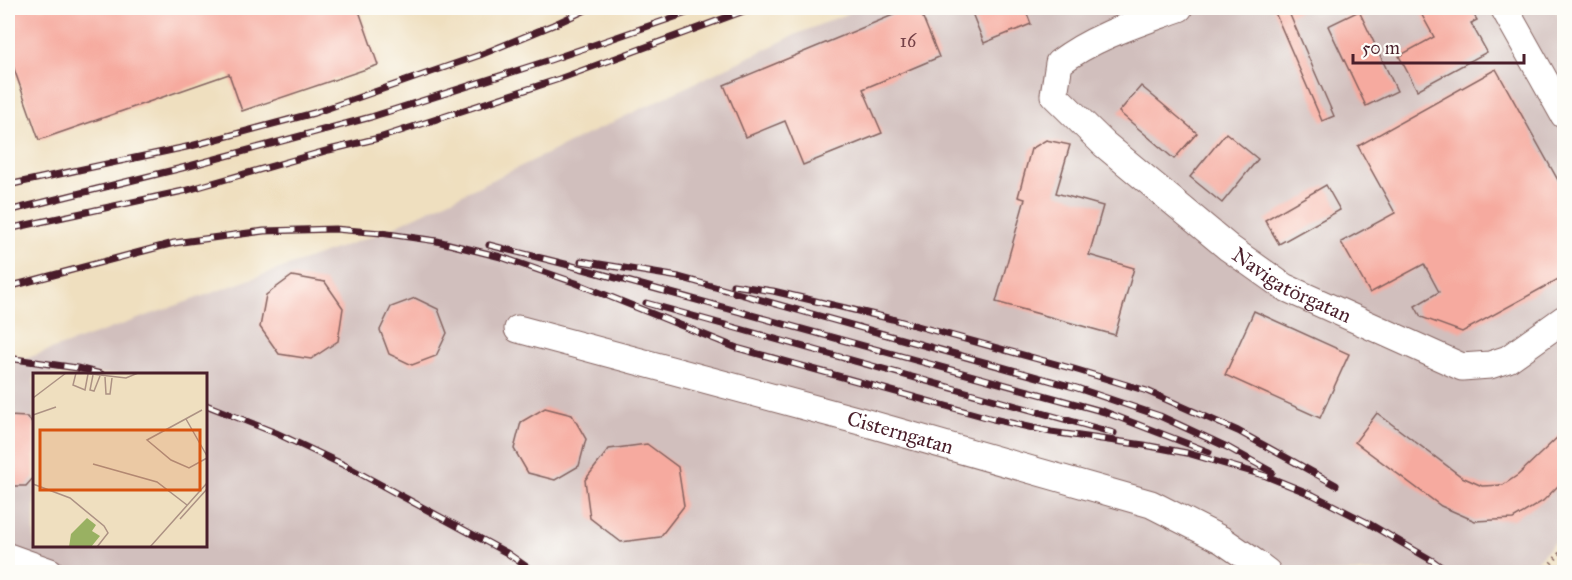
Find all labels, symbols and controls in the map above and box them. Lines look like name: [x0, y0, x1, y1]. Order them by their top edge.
scale bar: [1353, 27, 1524, 65]
house number: 16: [900, 30, 917, 52]
text: 50 m: [1362, 37, 1400, 59]
street label: Navigatörgatan: [1227, 241, 1355, 329]
inset map: [33, 373, 207, 547]
street label: Cisterngatan: [844, 405, 956, 460]

